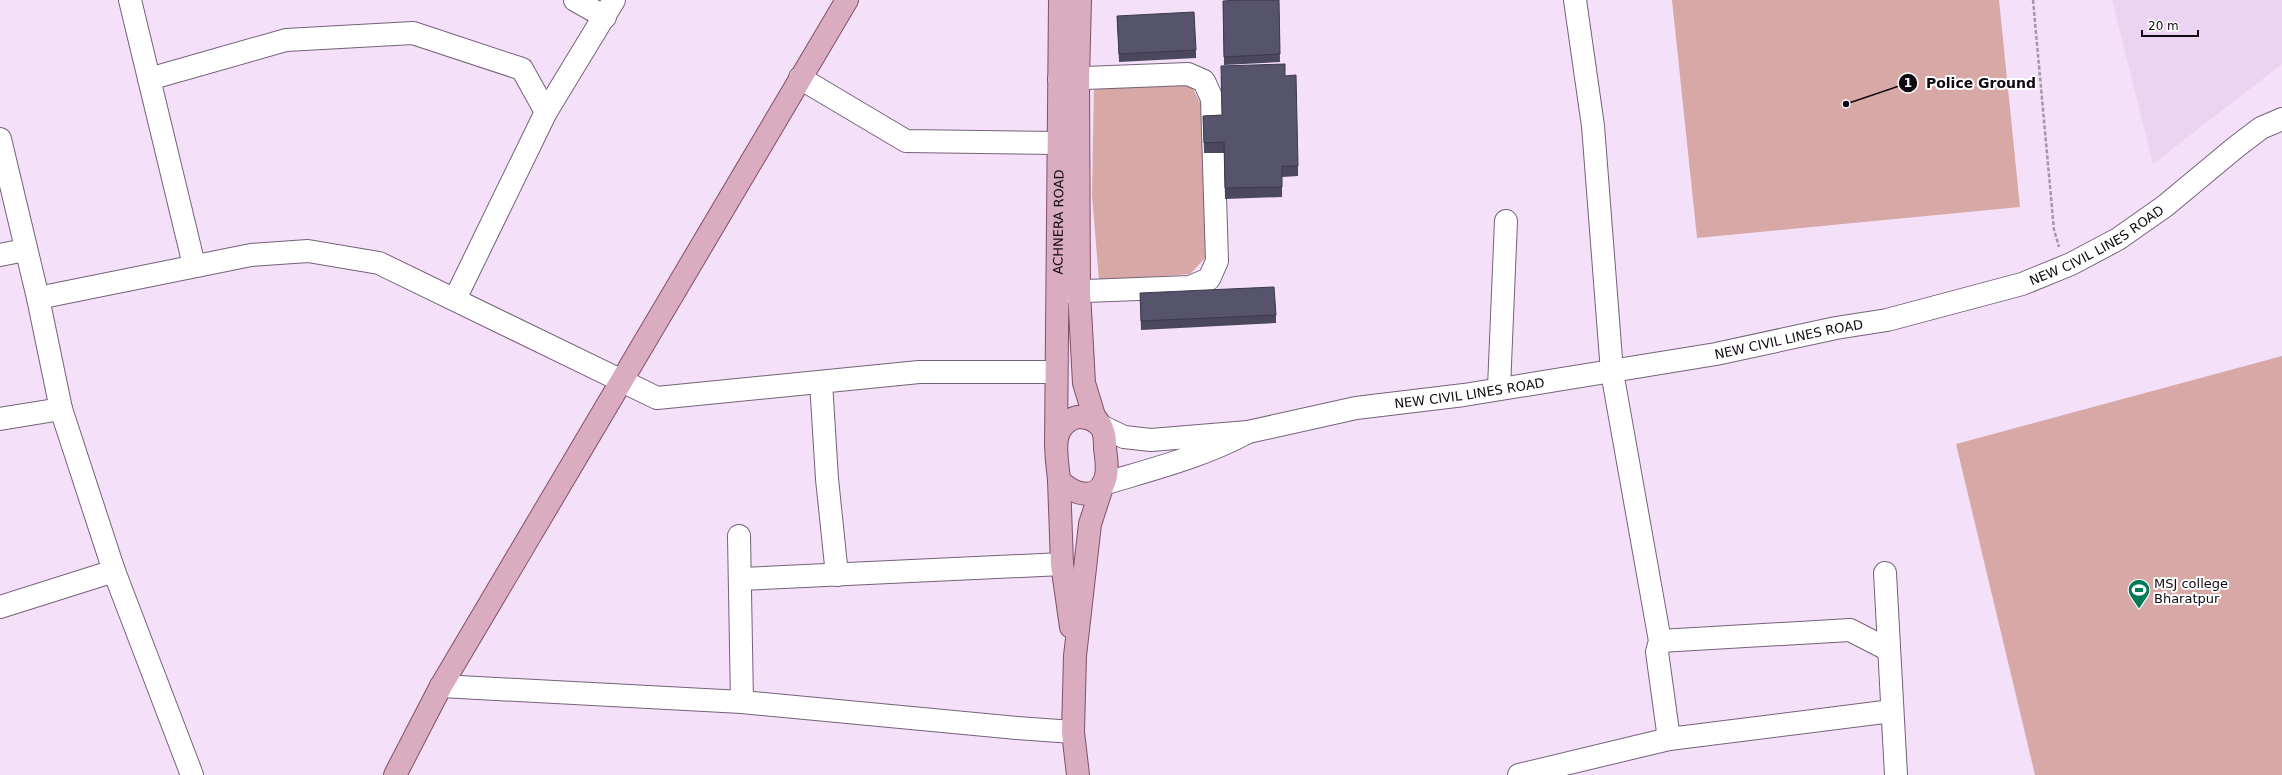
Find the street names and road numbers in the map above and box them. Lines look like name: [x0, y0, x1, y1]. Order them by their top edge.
street label: ACHNERA ROAD: [1050, 169, 1066, 275]
street label: NEW CIVIL LINES ROAD: [2027, 202, 2166, 288]
street label: NEW CIVIL LINES ROAD: [1713, 316, 1864, 362]
street label: NEW CIVIL LINES ROAD: [1393, 375, 1545, 411]

